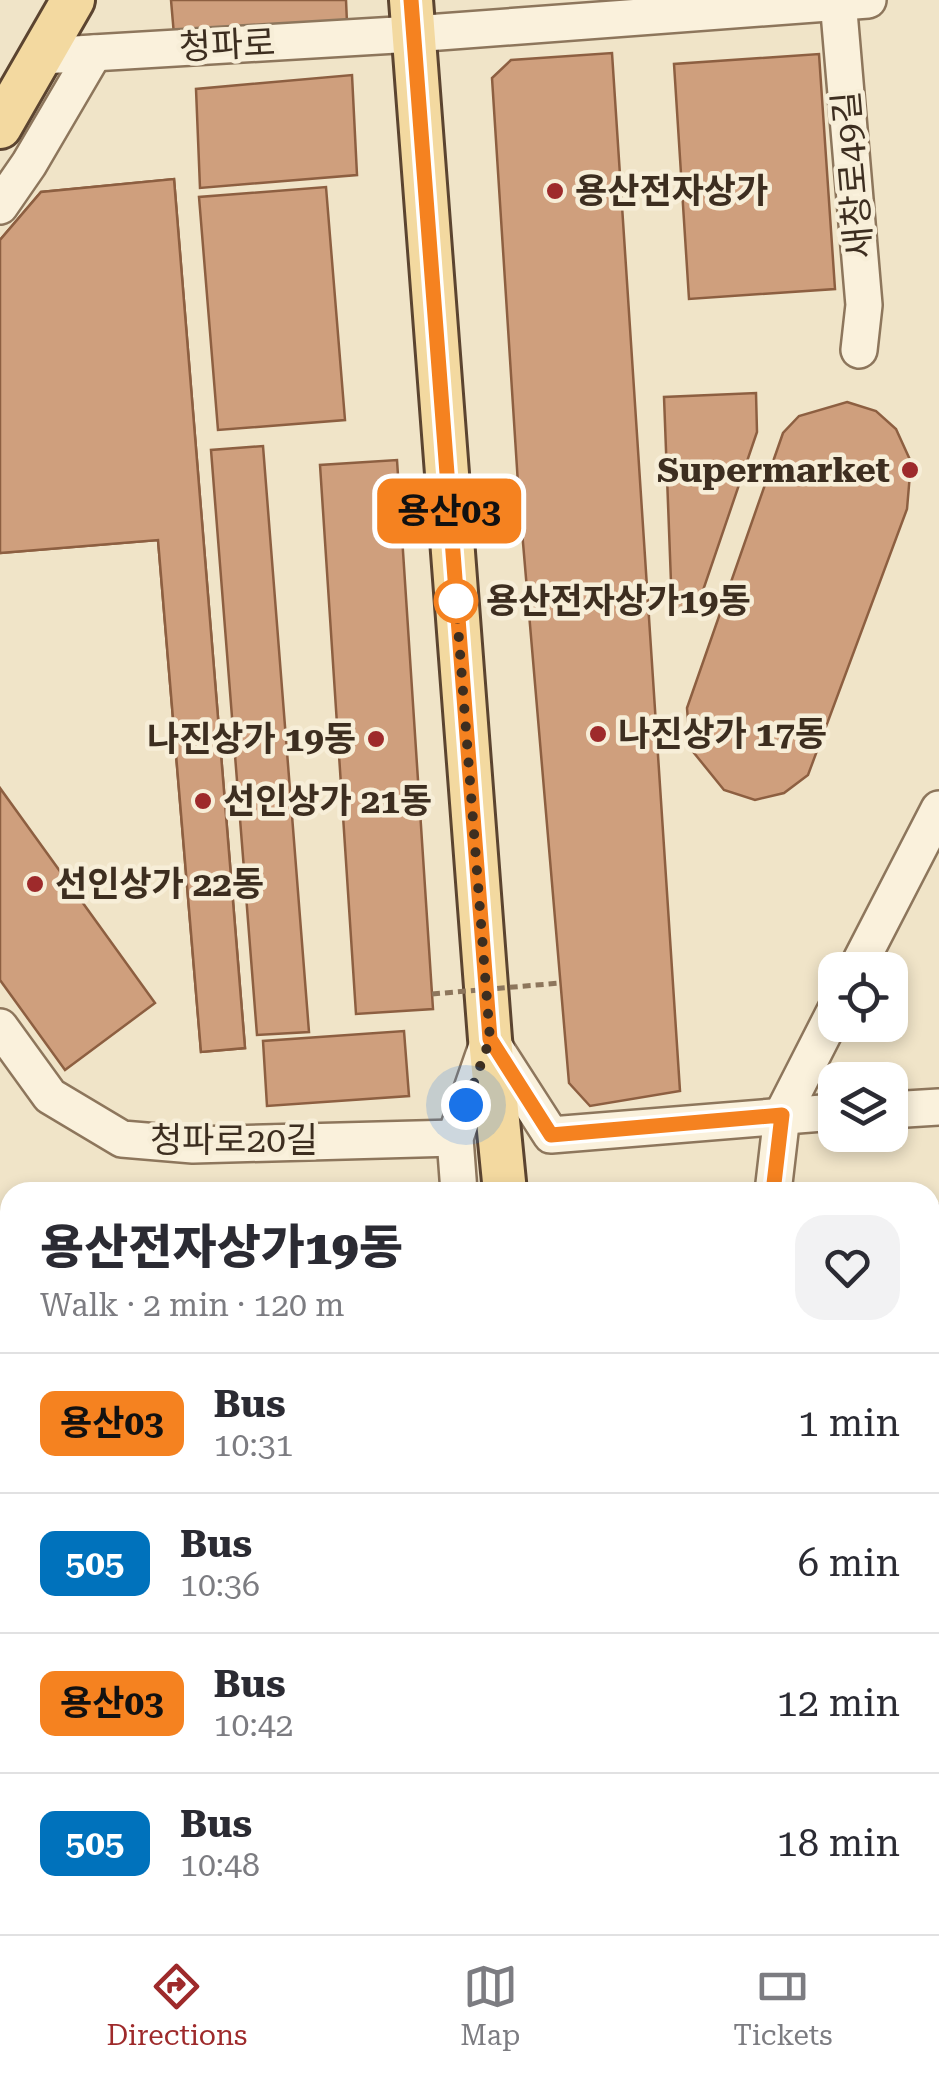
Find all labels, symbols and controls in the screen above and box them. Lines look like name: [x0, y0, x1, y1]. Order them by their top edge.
street label: 청파로: [178, 22, 276, 68]
street label: 새창로49길: [826, 89, 881, 260]
place label: 용산전자상가: [575, 171, 768, 212]
marker: 용산전자상가: [544, 180, 566, 202]
place label: Supermarket: [657, 450, 890, 491]
marker: Supermarket: [899, 459, 921, 481]
line badge: 용산03: [379, 478, 519, 544]
text: 용산03: [397, 491, 501, 532]
marker: 용산전자상가19동: [435, 580, 477, 622]
place label: 용산전자상가19동: [486, 581, 751, 622]
place label: 나진상가 17동: [618, 714, 827, 755]
place label: 나진상가 19동: [147, 719, 356, 760]
marker: 나진상가 17동: [587, 723, 609, 745]
marker: 나진상가 19동: [365, 728, 387, 750]
place label: 선인상가 21동: [223, 781, 432, 822]
marker: 선인상가 21동: [192, 790, 214, 812]
place label: 선인상가 22동: [55, 864, 264, 905]
marker: 선인상가 22동: [24, 873, 46, 895]
map controls: [818, 952, 908, 1152]
button: locate: [818, 952, 908, 1042]
button: layers: [818, 1062, 908, 1152]
your location: [441, 1080, 491, 1130]
street label: 청파로20길: [150, 1120, 318, 1161]
button: heart: [795, 1215, 900, 1320]
text: 용산전자상가19동: [40, 1220, 403, 1276]
text: Walk · 2 min · 120 m: [40, 1286, 344, 1324]
text: Bus: [214, 1382, 286, 1426]
text: 1 min: [798, 1401, 900, 1445]
text: 용산03: [60, 1403, 164, 1444]
text: 10:31: [214, 1426, 294, 1464]
text: Bus: [180, 1522, 252, 1566]
text: 6 min: [798, 1541, 900, 1585]
text: 505: [66, 1543, 124, 1584]
text: 10:36: [180, 1566, 260, 1604]
text: Bus: [214, 1662, 286, 1706]
text: 12 min: [777, 1681, 900, 1725]
text: 용산03: [60, 1683, 164, 1724]
text: 10:42: [214, 1706, 294, 1744]
text: Bus: [180, 1802, 252, 1846]
text: 18 min: [777, 1821, 900, 1865]
text: 505: [66, 1823, 124, 1864]
text: 10:48: [180, 1846, 260, 1884]
tab: Directions: [106, 1959, 247, 2052]
tab: Map: [460, 1959, 520, 2052]
tab: Tickets: [733, 1959, 833, 2052]

